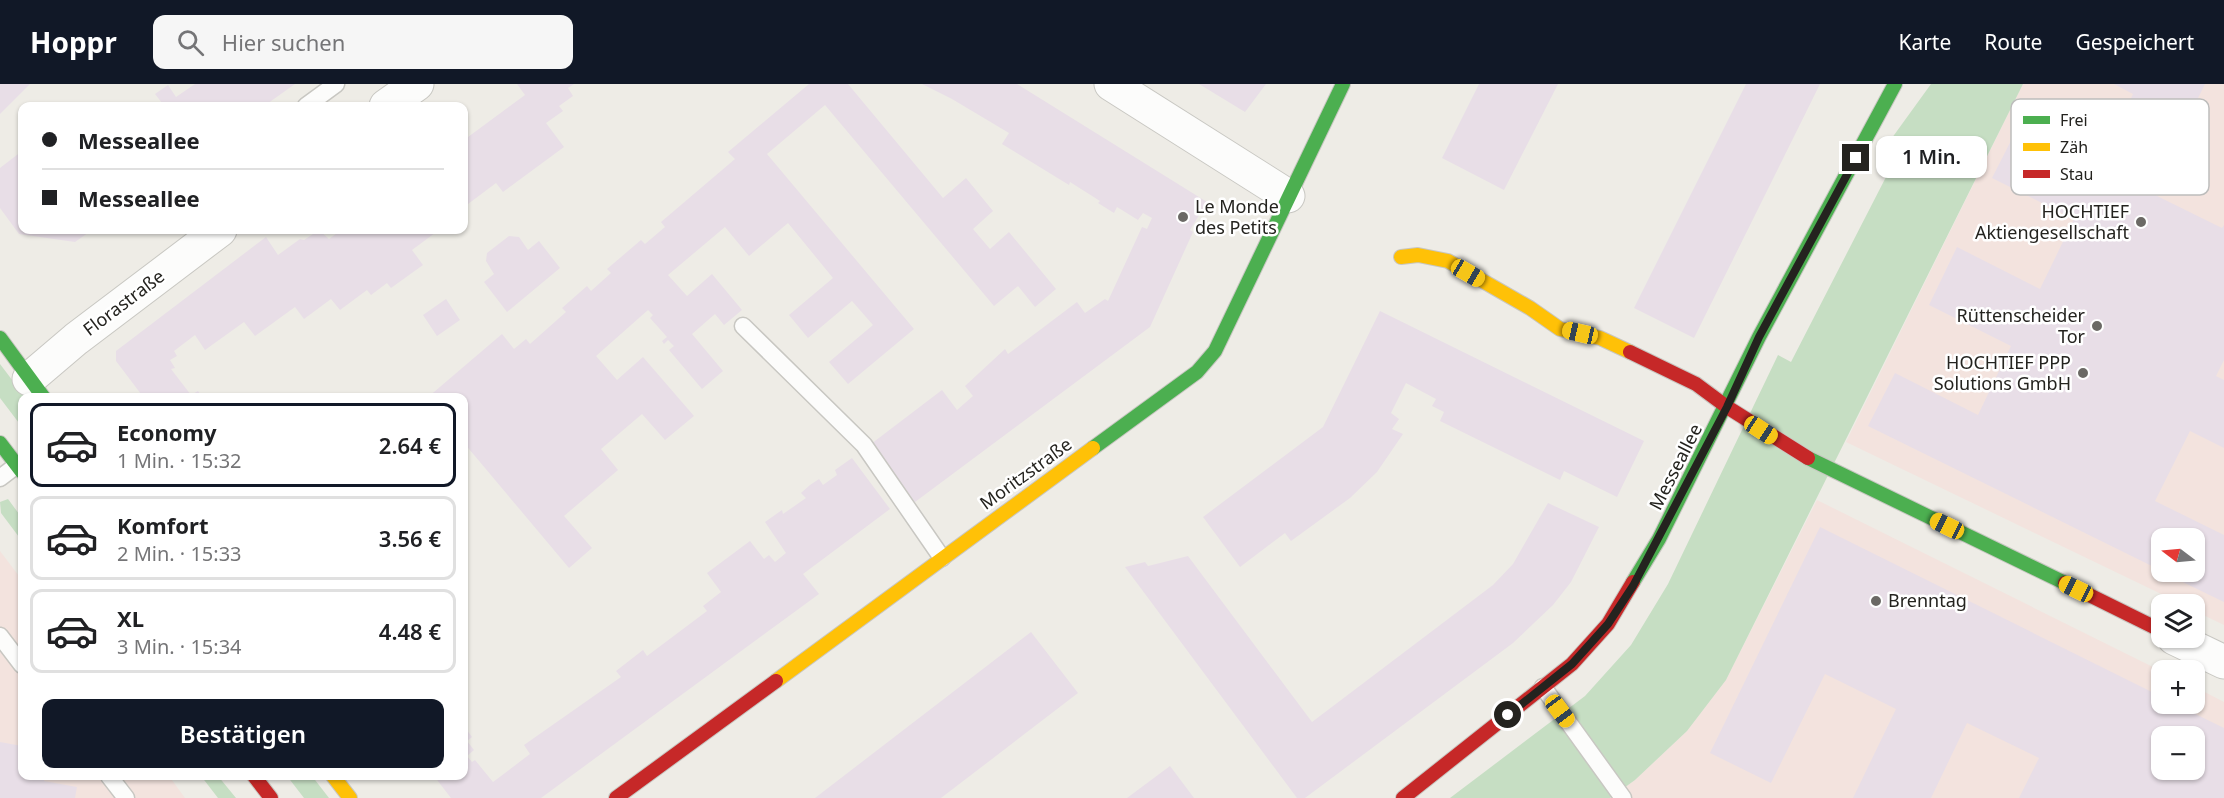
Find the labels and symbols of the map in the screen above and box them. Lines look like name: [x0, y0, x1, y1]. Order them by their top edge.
legend: [2011, 99, 2209, 195]
text: Frei: [2060, 109, 2088, 131]
text: Zäh: [2060, 136, 2088, 158]
callout: 1 Min.: [1877, 137, 1988, 179]
route end: [1842, 144, 1869, 171]
text: Stau: [2060, 163, 2093, 185]
place label: Le Monde des Petits: [1195, 194, 1279, 239]
place label: HOCHTIEF Aktiengesellschaft: [1975, 199, 2129, 244]
marker: Le Monde des Petits: [1176, 210, 1190, 224]
marker: HOCHTIEF Aktiengesellschaft: [2134, 215, 2148, 229]
car: [1448, 256, 1488, 290]
street label: Florastraße: [78, 264, 169, 341]
place label: Rüttenscheider Tor: [1957, 303, 2086, 348]
marker: Rüttenscheider Tor: [2090, 319, 2104, 333]
car: [1560, 320, 1600, 346]
place label: HOCHTIEF PPP Solutions GmbH: [1934, 350, 2071, 395]
marker: HOCHTIEF PPP Solutions GmbH: [2076, 366, 2090, 380]
car: [1741, 413, 1781, 447]
street label: Messeallee: [1643, 419, 1707, 514]
street label: Moritzstraße: [975, 432, 1076, 515]
car: [1927, 510, 1967, 542]
north arrow: [2151, 528, 2205, 582]
car: [2056, 573, 2096, 605]
place label: Brenntag: [1888, 588, 1967, 612]
marker: Brenntag: [1869, 594, 1883, 608]
car: [1542, 691, 1578, 731]
route start: [1494, 701, 1521, 728]

